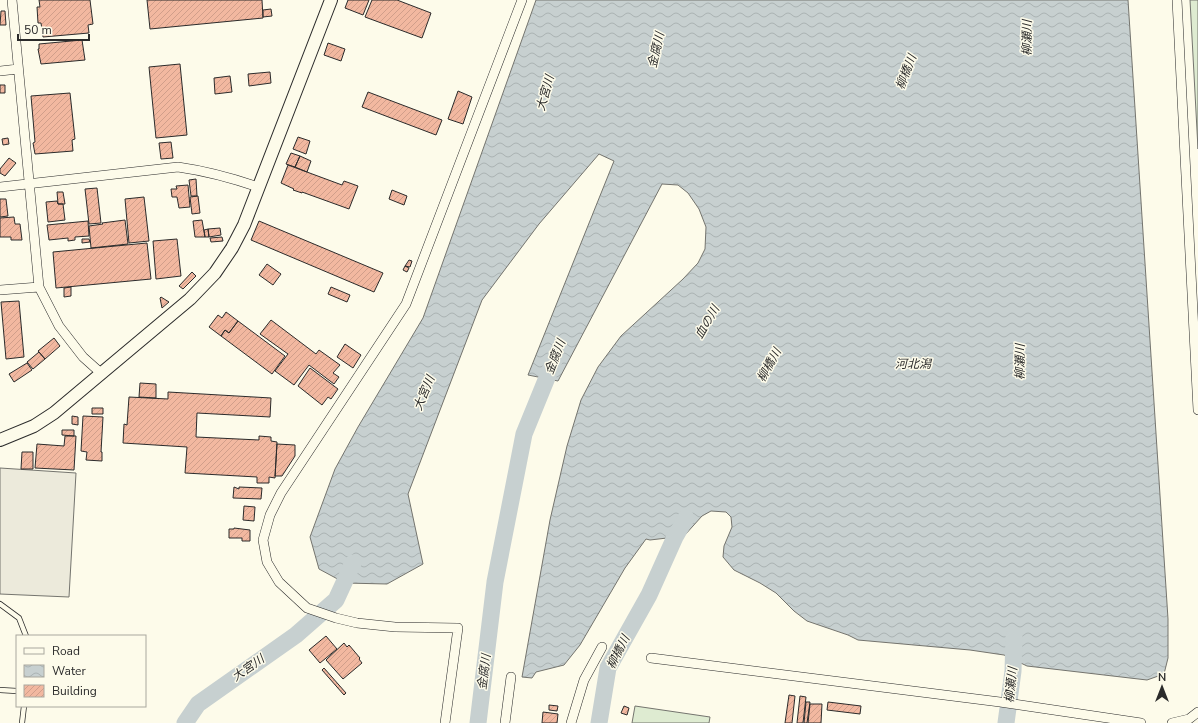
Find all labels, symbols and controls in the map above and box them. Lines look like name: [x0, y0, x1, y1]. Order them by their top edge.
scale bar: [18, 16, 89, 42]
water label: 柳瀬川: [1019, 18, 1035, 56]
text: 50 m: [24, 22, 52, 38]
water label: 金腐川: [644, 29, 668, 69]
water label: 柳橋川: [892, 50, 921, 92]
water label: 大宮川: [532, 72, 558, 113]
water label: 血の川: [691, 301, 724, 342]
water label: 金腐川: [541, 335, 570, 377]
water label: 柳瀬川: [1012, 342, 1028, 380]
water label: 柳橋川: [753, 344, 786, 385]
water label: 河北潟: [895, 356, 933, 372]
water label: 大宮川: [410, 371, 439, 413]
water label: 柳橋川: [603, 631, 634, 672]
legend: [16, 635, 146, 707]
text: Road: [52, 643, 80, 659]
water label: 大宮川: [229, 650, 269, 685]
water label: 金腐川: [474, 651, 494, 691]
text: Water: [52, 663, 86, 679]
water label: 柳瀬川: [1001, 664, 1021, 704]
north arrow: [1142, 667, 1182, 707]
text: N: [1158, 670, 1166, 685]
text: Building: [52, 683, 97, 699]

